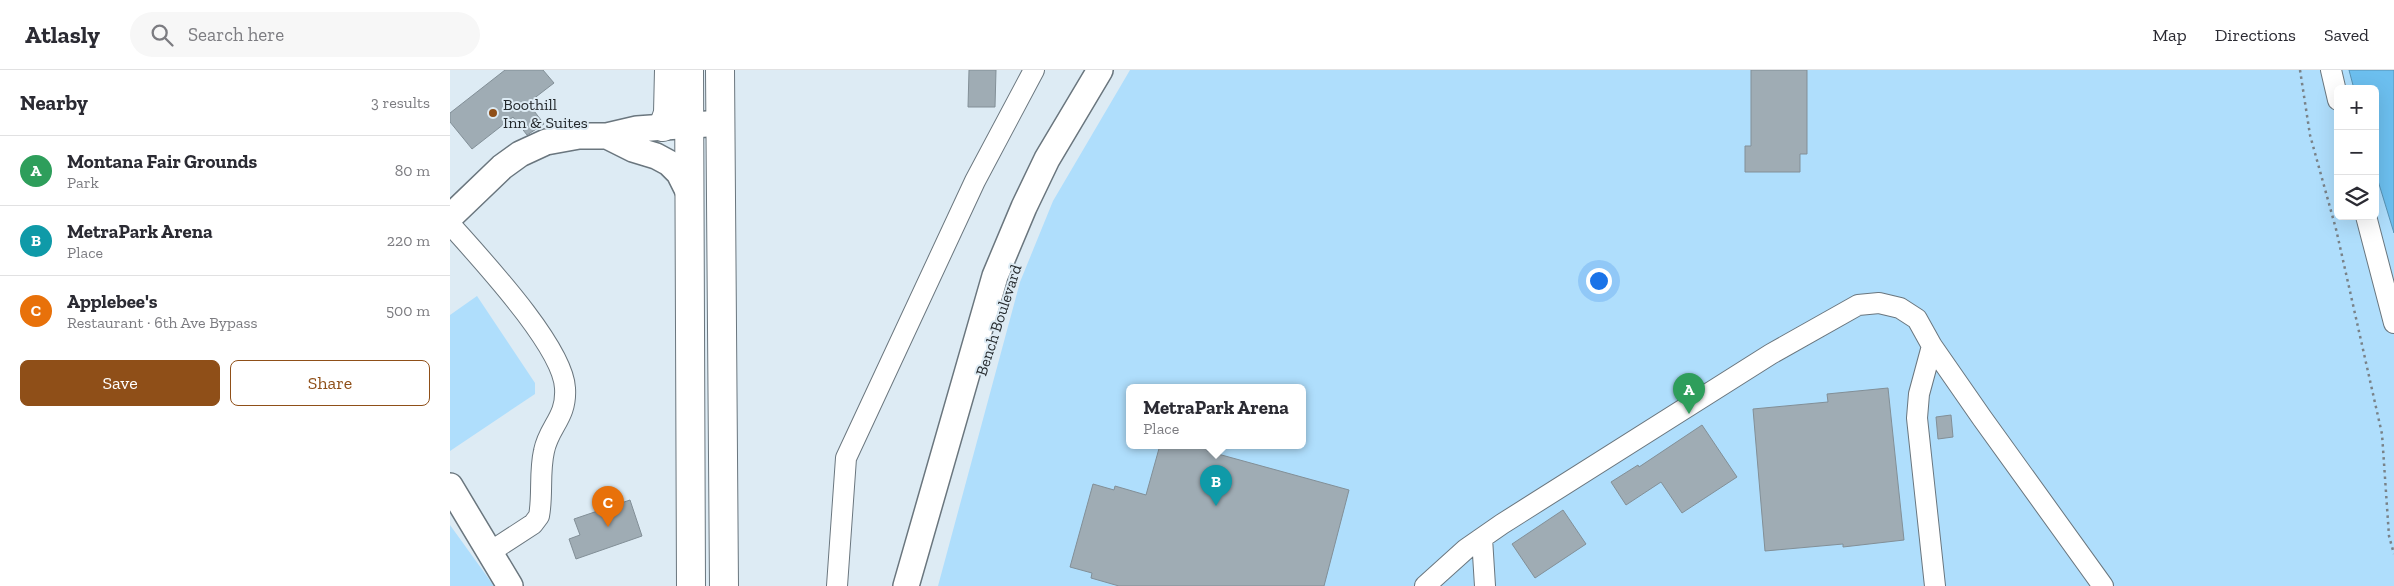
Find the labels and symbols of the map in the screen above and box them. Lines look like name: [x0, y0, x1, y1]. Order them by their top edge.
place label: Boothill Inn & Suites: [503, 95, 588, 132]
marker: Boothill Inn & Suites: [487, 107, 499, 119]
street label: Bench Boulevard: [972, 262, 1025, 378]
your location: [1586, 268, 1612, 294]
pin: A: [1673, 373, 1705, 414]
pin: B: [1200, 465, 1232, 506]
pin: C: [592, 486, 624, 527]

